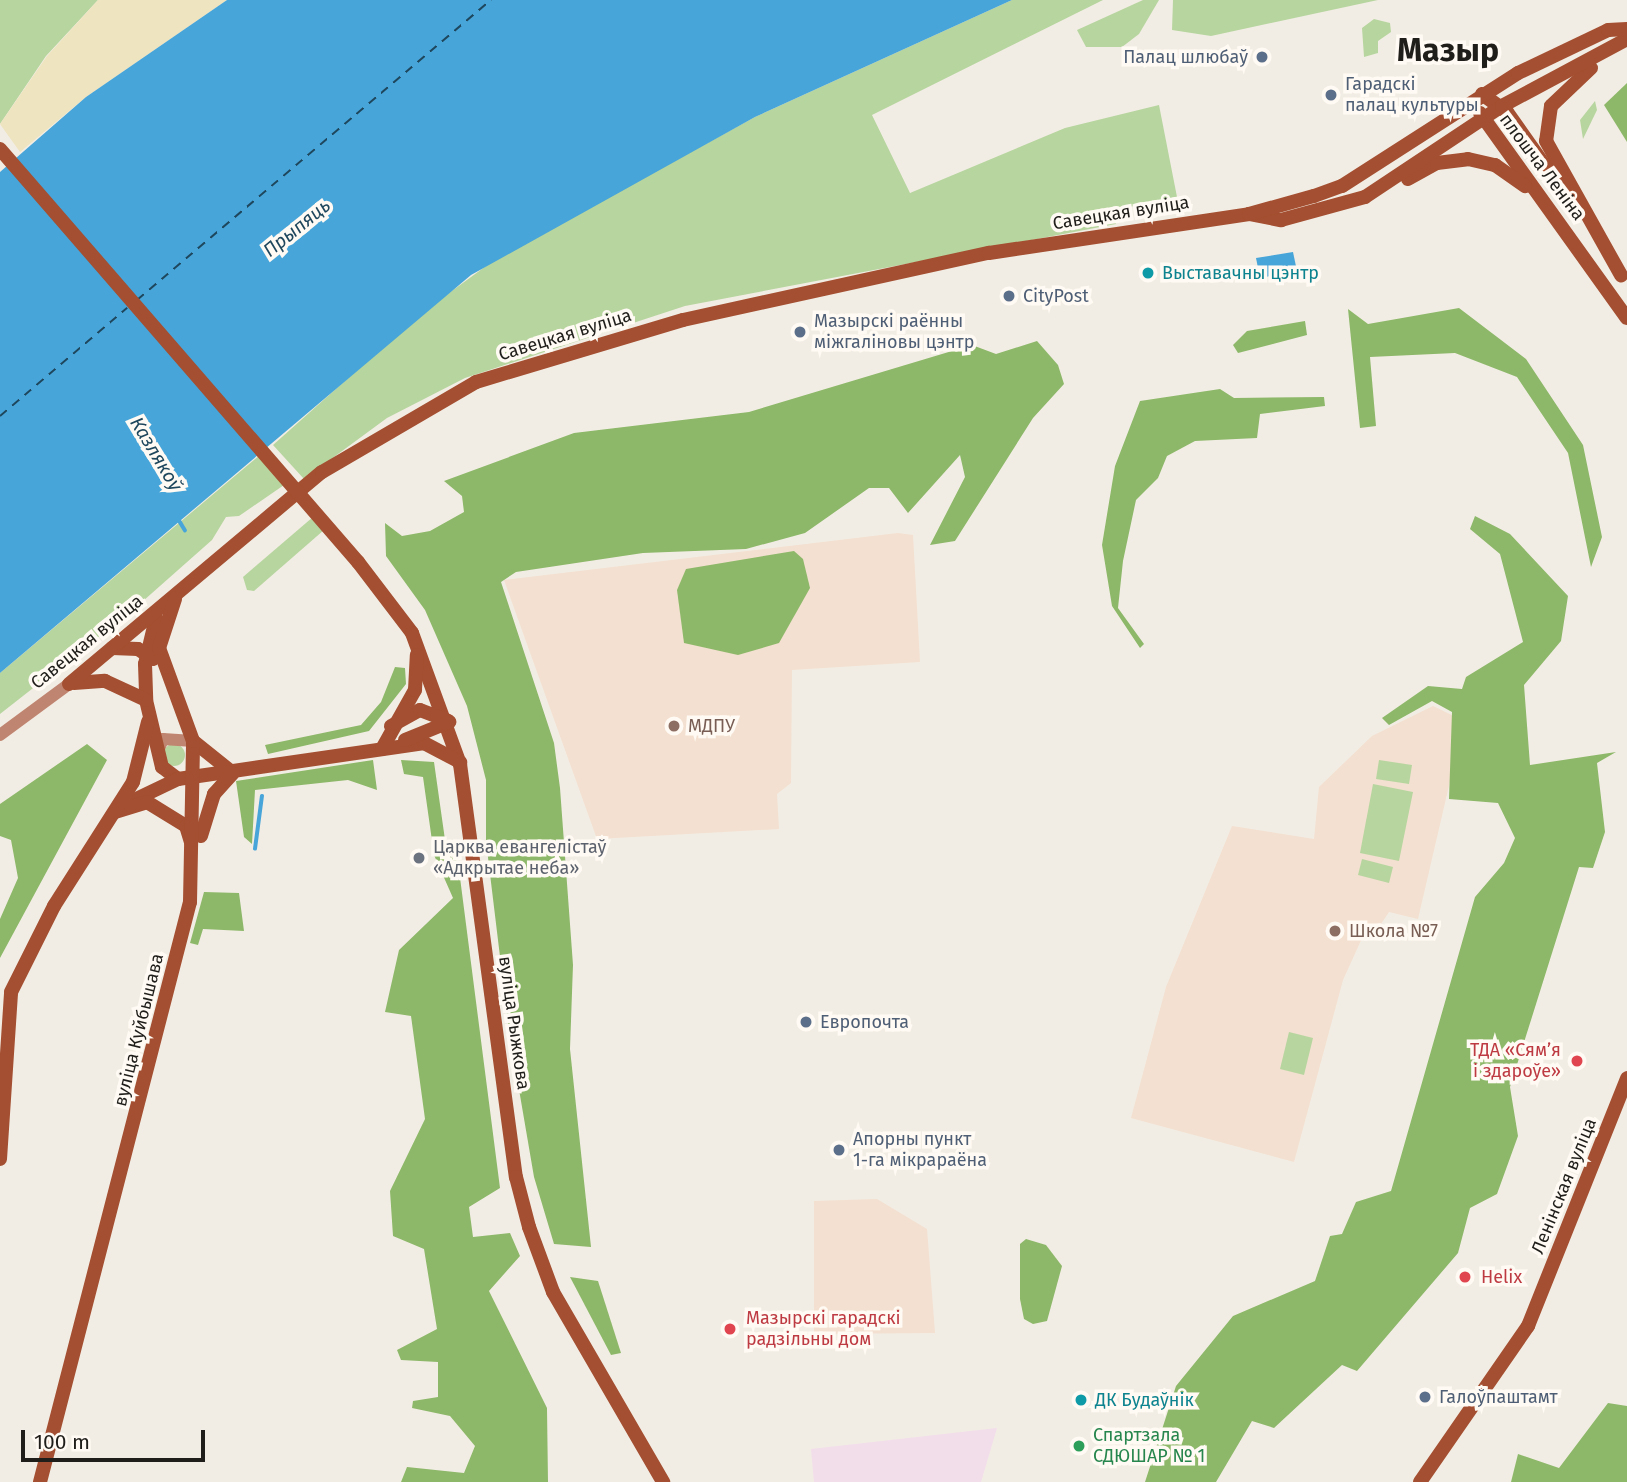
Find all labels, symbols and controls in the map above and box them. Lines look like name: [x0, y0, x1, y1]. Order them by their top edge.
district label: Мазыр: [1397, 31, 1499, 69]
place label: Палац шлюбаў: [1123, 46, 1248, 68]
marker: Палац шлюбаў: [1254, 49, 1270, 65]
place label: Гарадскі палац культуры: [1345, 74, 1479, 116]
marker: Гарадскі палац культуры: [1323, 87, 1339, 103]
street label: плошча Леніна: [1495, 109, 1589, 225]
street label: Савецкая вуліца: [1051, 192, 1191, 234]
water label: Прыпяць: [259, 194, 335, 262]
place label: Выставачны цэнтр: [1162, 262, 1319, 284]
marker: Выставачны цэнтр: [1140, 265, 1156, 281]
place label: CityPost: [1023, 285, 1089, 307]
marker: CityPost: [1001, 288, 1017, 304]
street label: Савецкая вуліца: [496, 305, 634, 365]
place label: Мазырскі раённы міжгаліновы цэнтр: [814, 311, 974, 354]
marker: Мазырскі раённы міжгаліновы цэнтр: [792, 324, 808, 340]
water label: Казлякоў: [125, 413, 187, 495]
street label: Савецкая вуліца: [27, 590, 147, 694]
place label: МДПУ: [688, 715, 735, 737]
marker: МДПУ: [666, 718, 682, 734]
place label: Царква евангелістаў «Адкрытае неба»: [433, 837, 606, 880]
marker: Царква евангелістаў «Адкрытае неба»: [411, 850, 427, 866]
place label: Школа №7: [1349, 920, 1438, 942]
marker: Школа №7: [1327, 923, 1343, 939]
street label: вуліца Куйбышава: [110, 951, 168, 1109]
street label: вуліца Рыжкова: [494, 955, 534, 1091]
place label: Европочта: [820, 1011, 909, 1033]
marker: Европочта: [798, 1014, 814, 1030]
place label: ТДА «Сямʼя і здароўе»: [1470, 1040, 1561, 1082]
marker: ТДА «Сямʼя і здароўе»: [1567, 1051, 1587, 1071]
street label: Ленінская вуліца: [1527, 1115, 1601, 1257]
place label: Апорны пункт 1-га мікрараёна: [853, 1129, 987, 1172]
marker: Апорны пункт 1-га мікрараёна: [831, 1142, 847, 1158]
place label: Helix: [1481, 1266, 1522, 1288]
marker: Helix: [1455, 1267, 1475, 1287]
place label: Мазырскі гарадскі радзільны дом: [746, 1308, 901, 1350]
marker: Мазырскі гарадскі радзільны дом: [720, 1319, 740, 1339]
place label: Галоўпаштамт: [1439, 1386, 1558, 1408]
place label: ДК Будаўнік: [1095, 1389, 1194, 1411]
marker: Галоўпаштамт: [1417, 1389, 1433, 1405]
marker: ДК Будаўнік: [1073, 1392, 1089, 1408]
scale bar: [24, 1416, 208, 1460]
place label: Спартзала СДЮШАР № 1: [1093, 1425, 1205, 1468]
text: 100 m: [34, 1429, 90, 1455]
marker: Спартзала СДЮШАР № 1: [1071, 1438, 1087, 1454]

